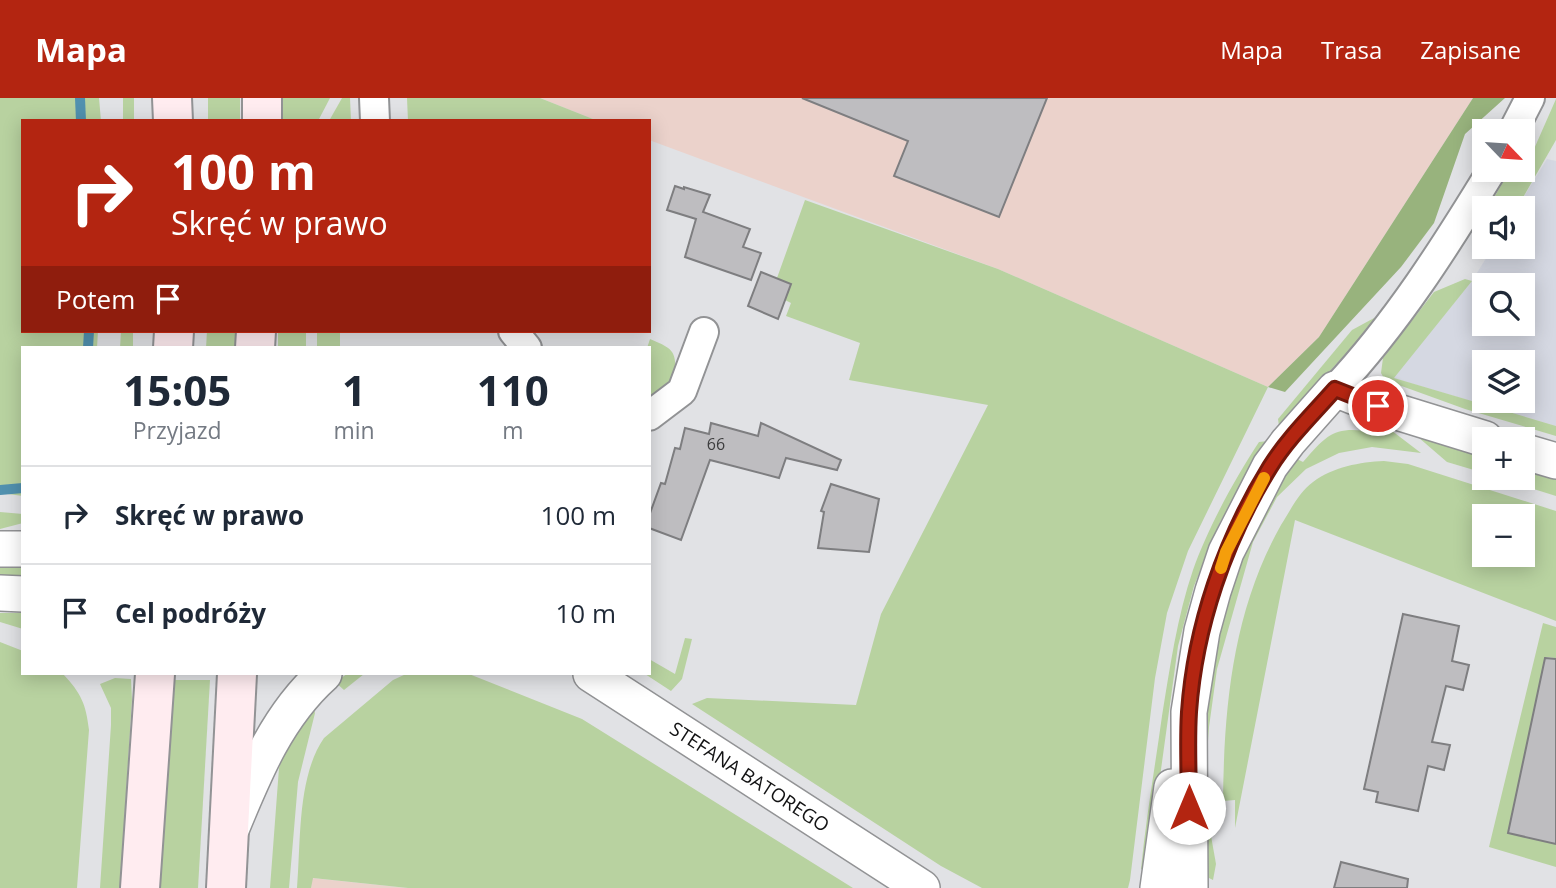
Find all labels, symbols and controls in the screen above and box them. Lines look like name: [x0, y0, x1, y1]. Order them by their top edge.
text: Mapa: [35, 27, 127, 72]
text: Mapa: [1220, 33, 1283, 66]
text: Trasa: [1321, 33, 1382, 66]
text: Zapisane: [1420, 33, 1521, 66]
north arrow: [1472, 119, 1535, 182]
map controls: [1472, 119, 1535, 567]
text: 100 m: [171, 138, 316, 204]
icon: right: [56, 147, 147, 238]
button: sound: [1472, 196, 1535, 259]
text: Skręć w prawo: [171, 201, 388, 244]
button: search: [1472, 273, 1535, 336]
icon: arrive: [149, 280, 187, 318]
text: Potem: [56, 281, 135, 317]
button: layers: [1472, 350, 1535, 413]
text: 15:05: [123, 361, 231, 418]
text: 1: [342, 361, 366, 418]
text: 110: [477, 361, 549, 418]
pin: [1348, 376, 1408, 436]
icon: arrive: [1359, 387, 1397, 425]
text: Przyjazd: [133, 414, 222, 446]
text: min: [333, 414, 375, 446]
text: m: [502, 414, 523, 446]
button: +: [1472, 427, 1535, 490]
house number: 66: [707, 433, 725, 455]
icon: right: [56, 496, 94, 534]
text: Skręć w prawo: [115, 497, 304, 533]
text: 100 m: [541, 497, 616, 533]
button: −: [1472, 504, 1535, 567]
icon: arrive: [56, 594, 94, 632]
text: Cel podróży: [115, 595, 266, 631]
text: 10 m: [555, 595, 616, 631]
street label: STEFANA BATOREGO: [665, 715, 834, 838]
position arrow: [1152, 771, 1226, 845]

